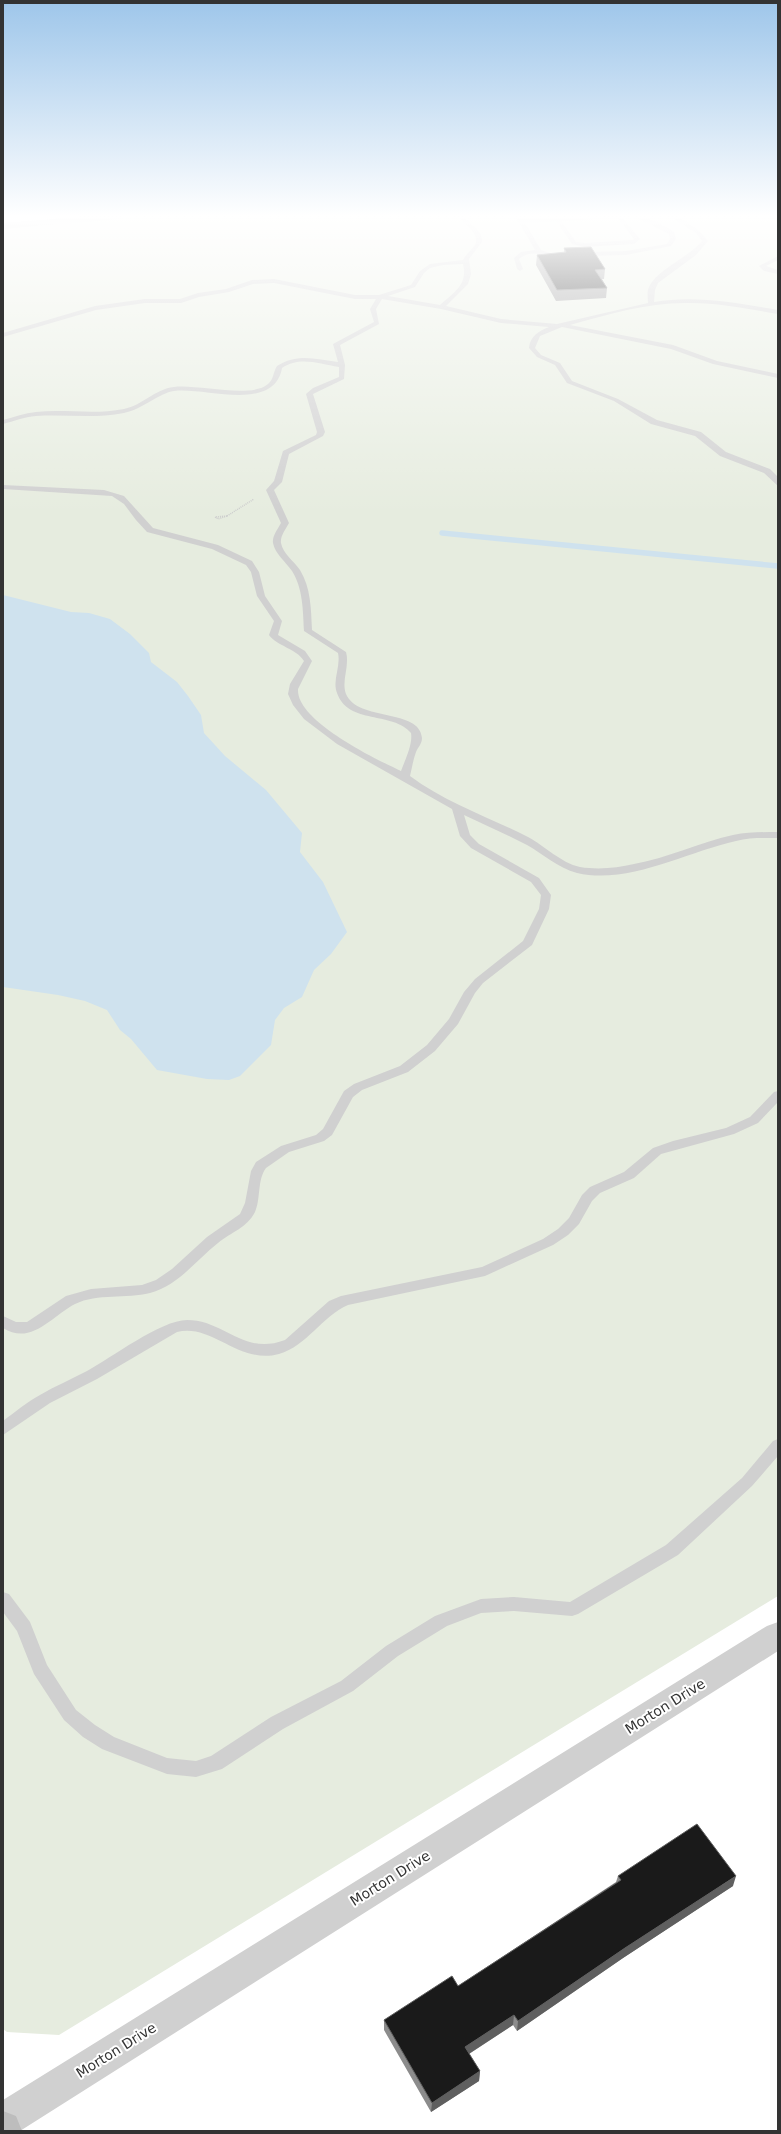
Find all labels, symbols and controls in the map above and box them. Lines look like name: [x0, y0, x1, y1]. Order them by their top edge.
street label: Morton Drive: [622, 1675, 708, 1737]
street label: Morton Drive: [347, 1847, 433, 1909]
street label: Morton Drive: [73, 2019, 159, 2081]

